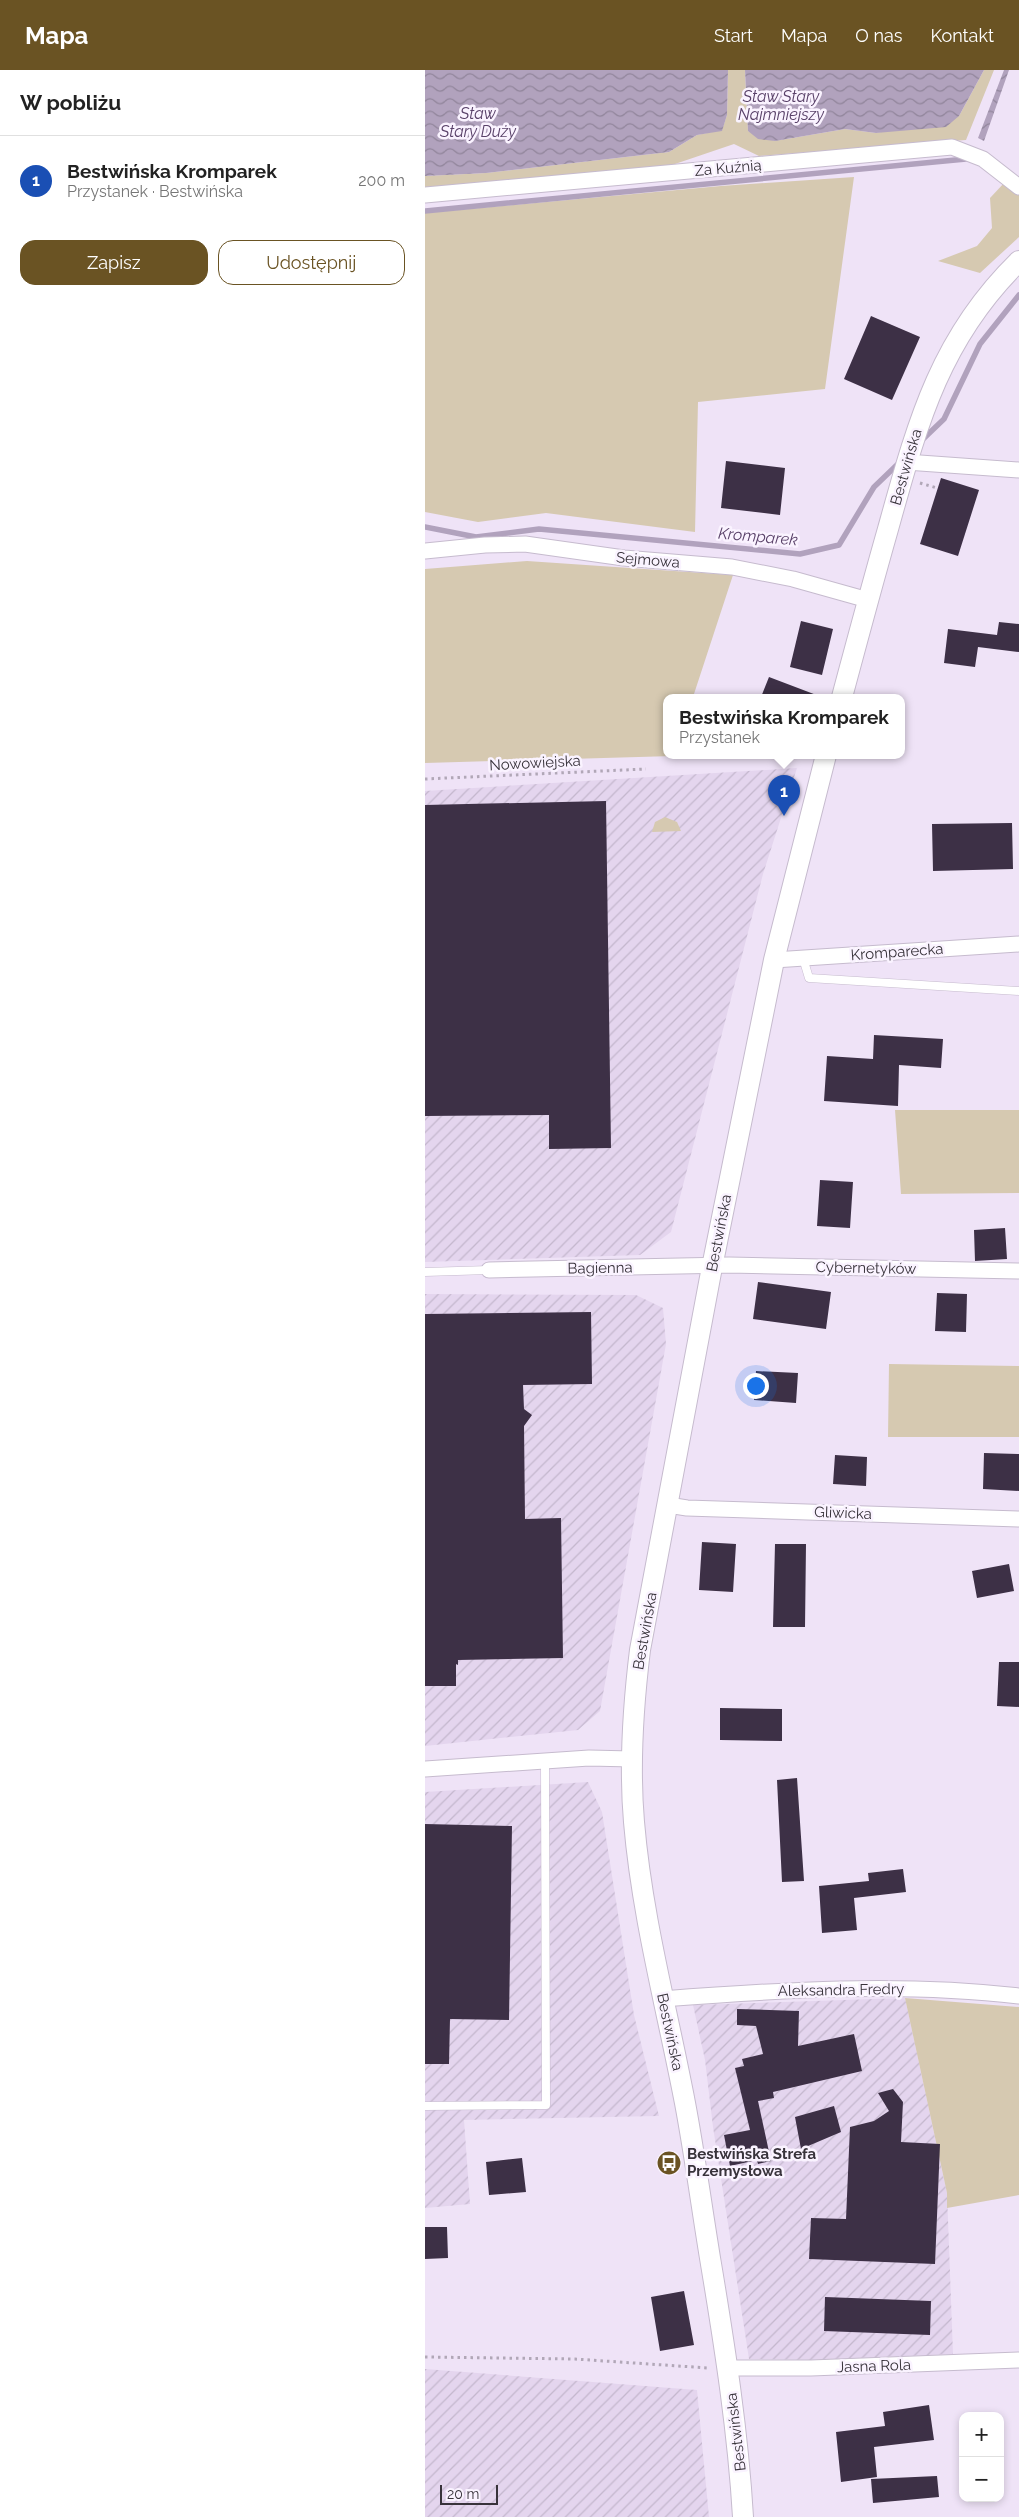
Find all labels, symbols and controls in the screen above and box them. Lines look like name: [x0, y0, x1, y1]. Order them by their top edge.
text: Mapa: [25, 21, 88, 50]
text: Start: [714, 25, 753, 46]
text: Mapa: [781, 25, 827, 46]
text: O nas: [855, 25, 902, 46]
text: Kontakt: [930, 25, 994, 46]
water label: Staw Stary Najmniejszy: [738, 87, 825, 124]
text: W pobliżu: [20, 90, 121, 115]
water label: Staw Stary Duży: [439, 104, 517, 141]
street label: Za Kuźnią: [694, 156, 762, 180]
text: Bestwińska Kromparek: [67, 160, 277, 182]
text: 1: [32, 171, 40, 190]
text: 200 m: [358, 171, 405, 190]
text: Przystanek · Bestwińska: [67, 182, 243, 201]
button: Zapisz: [20, 240, 208, 285]
button: Udostępnij: [218, 240, 405, 285]
street label: Bestwińska: [887, 427, 925, 507]
water label: Kromparek: [717, 524, 799, 549]
street label: Sejmowa: [615, 548, 681, 572]
popup: [663, 694, 905, 759]
text: Bestwińska Kromparek: [679, 706, 889, 728]
text: Przystanek: [679, 728, 760, 747]
street label: Nowowiejska: [489, 752, 581, 774]
pin: 1: [768, 775, 800, 816]
street label: Kromparecka: [850, 940, 944, 964]
street label: Bestwińska: [703, 1193, 735, 1273]
street label: Bagienna: [567, 1258, 633, 1278]
street label: Cybernetyków: [815, 1258, 917, 1278]
your location: [743, 1373, 769, 1399]
street label: Gliwicka: [814, 1503, 872, 1523]
street label: Bestwińska: [629, 1591, 661, 1671]
street label: Aleksandra Fredry: [778, 1980, 904, 2000]
street label: Bestwińska: [653, 1992, 687, 2072]
place label: Bestwińska Strefa Przemysłowa: [687, 2145, 817, 2180]
bus stop icon: Bestwińska Strefa Przemysłowa: [656, 2150, 682, 2176]
street label: Jasna Rola: [837, 2356, 911, 2376]
street label: Bestwińska: [722, 2392, 750, 2472]
map controls: [959, 2412, 1004, 2502]
button: +: [959, 2412, 1004, 2457]
button: −: [959, 2457, 1004, 2502]
scale bar: [440, 2482, 497, 2505]
text: 20 m: [447, 2486, 479, 2502]

